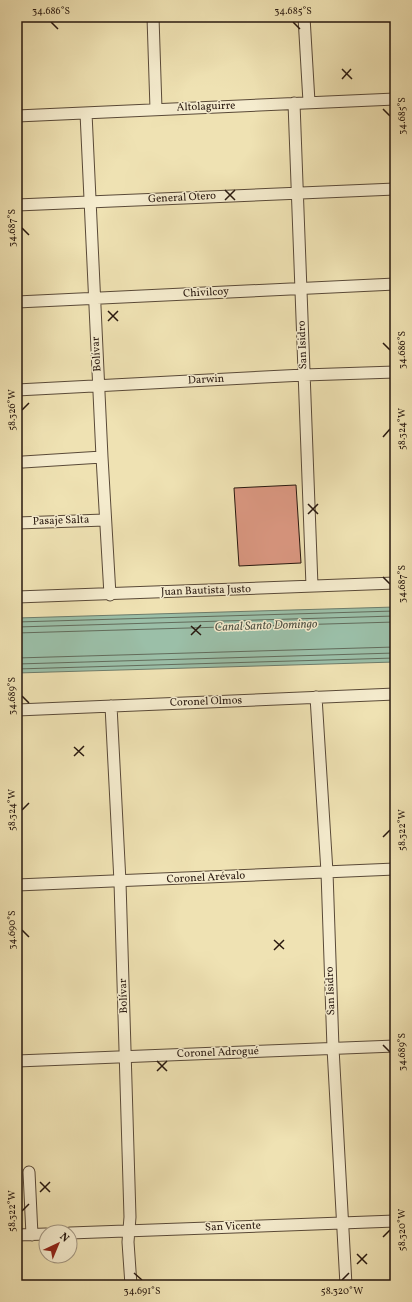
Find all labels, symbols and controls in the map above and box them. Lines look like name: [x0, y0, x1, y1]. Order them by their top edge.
text: 34.686°S: [32, 4, 70, 18]
text: 34.685°S: [274, 4, 312, 18]
text: 34.685°S: [395, 97, 409, 135]
street label: Altolaguirre: [176, 98, 236, 116]
street label: General Otero: [148, 189, 217, 207]
text: 34.687°S: [5, 209, 19, 247]
street label: Chivilcoy: [183, 284, 229, 302]
street label: San Isidro: [295, 320, 311, 370]
text: 34.686°S: [395, 331, 409, 369]
street label: Bolívar: [89, 336, 105, 372]
street label: Darwin: [187, 372, 225, 388]
text: 58.326°W: [5, 389, 19, 431]
text: 58.324°W: [395, 408, 409, 450]
street label: Pasaje Salta: [32, 512, 90, 529]
text: 34.687°S: [395, 565, 409, 603]
street label: Juan Bautista Justo: [161, 582, 251, 600]
water label: Canal Santo Domingo: [214, 616, 318, 636]
text: 34.689°S: [5, 677, 19, 715]
street label: Coronel Olmos: [170, 693, 243, 711]
text: 58.324°W: [5, 789, 19, 831]
text: 58.322°W: [395, 809, 409, 851]
street label: Coronel Arévalo: [166, 868, 246, 888]
text: 34.690°S: [5, 910, 19, 950]
street label: San Isidro: [323, 966, 339, 1016]
street label: Bolívar: [116, 978, 132, 1014]
text: 34.689°S: [395, 1033, 409, 1071]
street label: Coronel Adrogué: [177, 1044, 259, 1062]
text: 58.322°W: [5, 1190, 19, 1232]
text: 58.320°W: [395, 1209, 409, 1251]
street label: San Vicente: [205, 1219, 261, 1235]
north arrow: [38, 1224, 78, 1264]
text: N: [56, 1230, 72, 1246]
text: 34.691°S: [124, 1284, 160, 1298]
text: 58.320°W: [321, 1284, 363, 1298]

